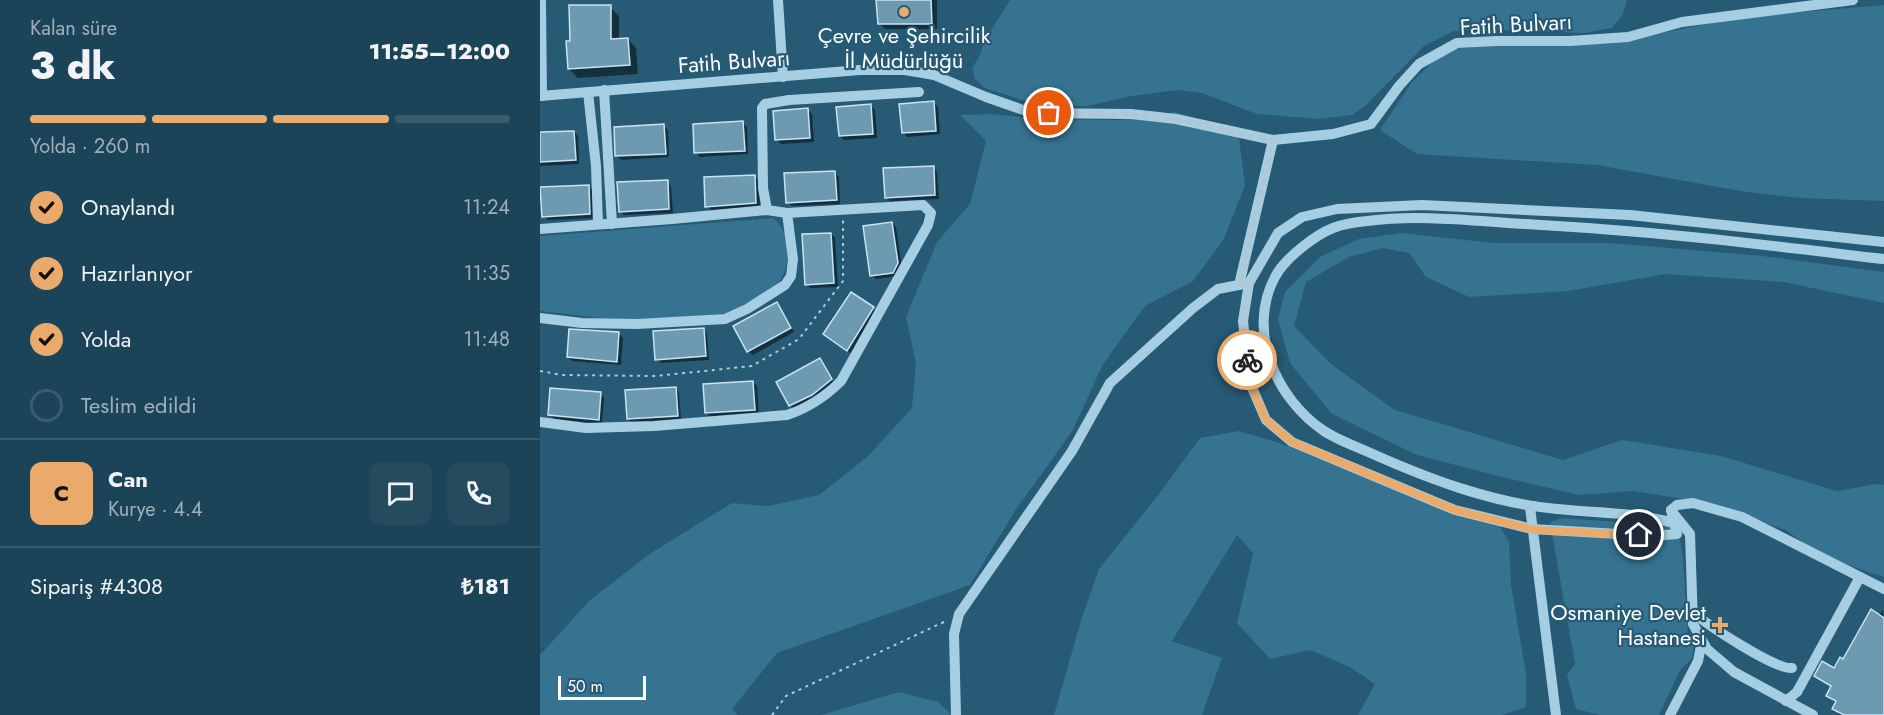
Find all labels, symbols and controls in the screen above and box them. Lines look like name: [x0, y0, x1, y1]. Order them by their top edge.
marker: Çevre ve Şehircilik İl Müdürlüğü: [897, 5, 911, 19]
street label: Fatih Bulvarı: [1459, 5, 1573, 43]
text: Kalan süre: [30, 14, 117, 43]
place label: Çevre ve Şehircilik İl Müdürlüğü: [818, 19, 991, 76]
text: 11:55–12:00: [369, 35, 510, 67]
text: 3 dk: [30, 37, 116, 94]
street label: Fatih Bulvarı: [677, 41, 791, 81]
pin: [1023, 87, 1074, 138]
icon: bag: [1032, 96, 1065, 129]
text: Yolda · 260 m: [30, 132, 150, 161]
icon: check: [30, 191, 63, 224]
text: Onaylandı: [81, 191, 176, 223]
text: 11:24: [463, 193, 510, 222]
icon: check: [30, 257, 63, 290]
text: Hazırlanıyor: [81, 257, 193, 289]
text: 11:35: [464, 259, 510, 288]
icon: check: [30, 323, 63, 356]
text: Yolda: [81, 323, 131, 355]
text: 11:48: [463, 325, 510, 354]
courier: [1217, 330, 1277, 390]
icon: bike: [1231, 344, 1264, 377]
text: Teslim edildi: [81, 389, 197, 421]
button: chat: [369, 462, 432, 525]
button: phone: [447, 462, 510, 525]
text: Can: [108, 463, 148, 495]
text: C: [54, 477, 69, 509]
text: Kurye · 4.4: [108, 495, 203, 524]
pin: [1613, 509, 1664, 560]
icon: home: [1622, 518, 1655, 551]
text: Sipariş #4308: [30, 570, 163, 602]
text: ₺181: [461, 570, 510, 602]
place label: Osmaniye Devlet Hastanesi: [1550, 596, 1707, 653]
marker: Osmaniye Devlet Hastanesi: [1711, 616, 1729, 634]
scale bar: [558, 673, 646, 700]
text: 50 m: [567, 675, 603, 698]

